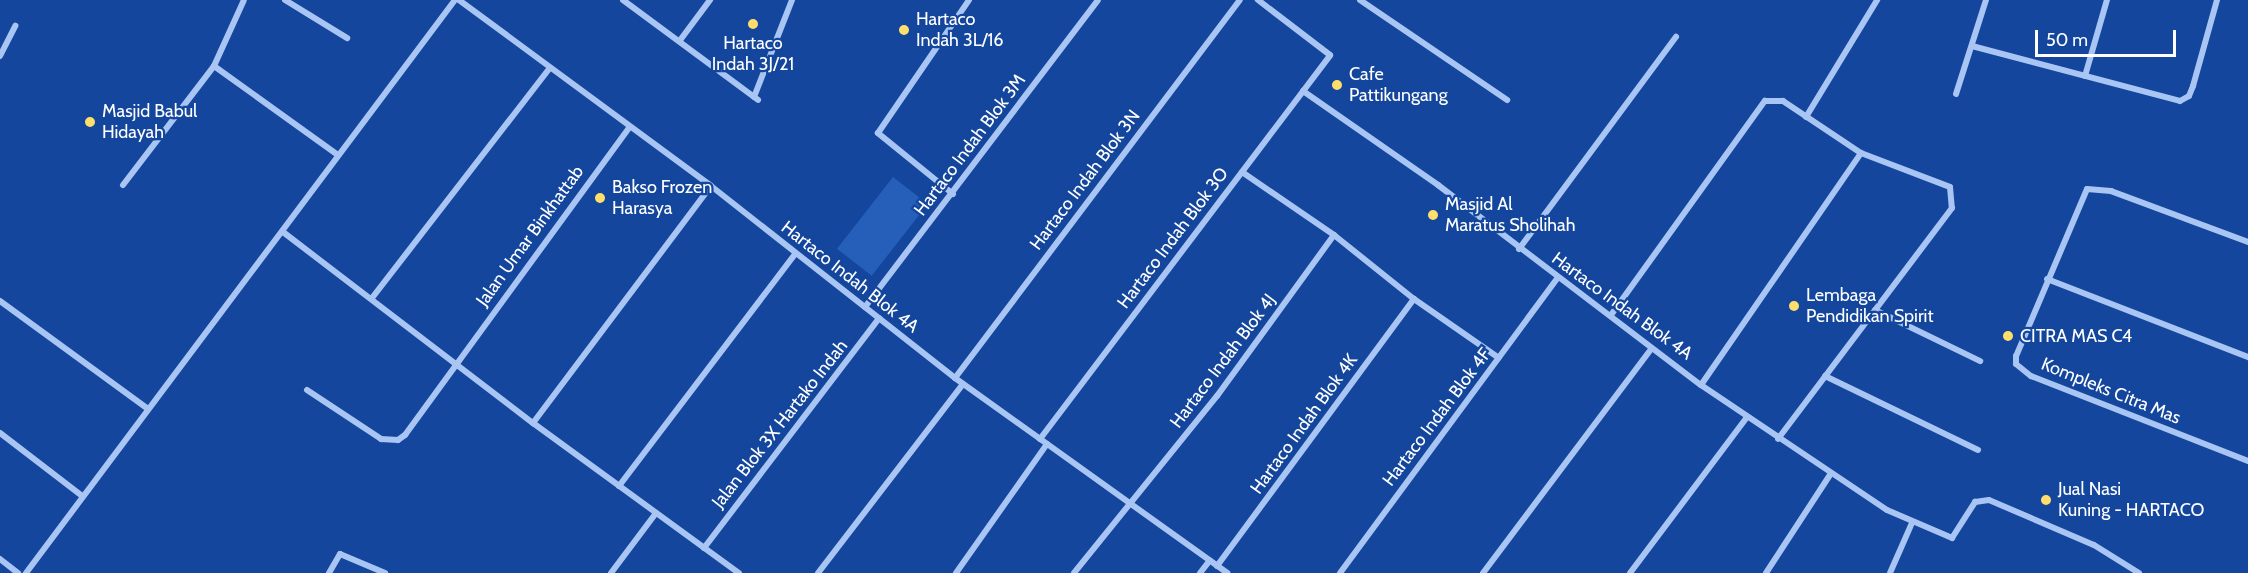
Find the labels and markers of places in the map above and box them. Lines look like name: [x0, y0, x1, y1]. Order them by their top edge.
place label: Hartaco Indah 3L/16: [916, 9, 1004, 52]
marker: Hartaco Indah 3J/21: [746, 17, 760, 31]
marker: Hartaco Indah 3L/16: [897, 23, 911, 37]
place label: Hartaco Indah 3J/21: [712, 33, 794, 76]
place label: Cafe Pattikungang: [1349, 64, 1448, 106]
marker: Cafe Pattikungang: [1330, 78, 1344, 92]
place label: Masjid Babul Hidayah: [102, 101, 197, 144]
marker: Masjid Babul Hidayah: [83, 115, 97, 129]
place label: Bakso Frozen Harasya: [612, 177, 712, 219]
marker: Bakso Frozen Harasya: [593, 191, 607, 205]
place label: Masjid Al Maratus Sholihah: [1445, 194, 1575, 236]
marker: Masjid Al Maratus Sholihah: [1426, 208, 1440, 222]
place label: Lembaga Pendidikan Spirit: [1806, 285, 1933, 328]
marker: Lembaga Pendidikan Spirit: [1787, 299, 1801, 313]
place label: CITRA MAS C4: [2020, 325, 2132, 347]
marker: CITRA MAS C4: [2001, 329, 2015, 343]
place label: Jual Nasi Kuning - HARTACO: [2058, 479, 2204, 522]
marker: Jual Nasi Kuning - HARTACO: [2039, 493, 2053, 507]

